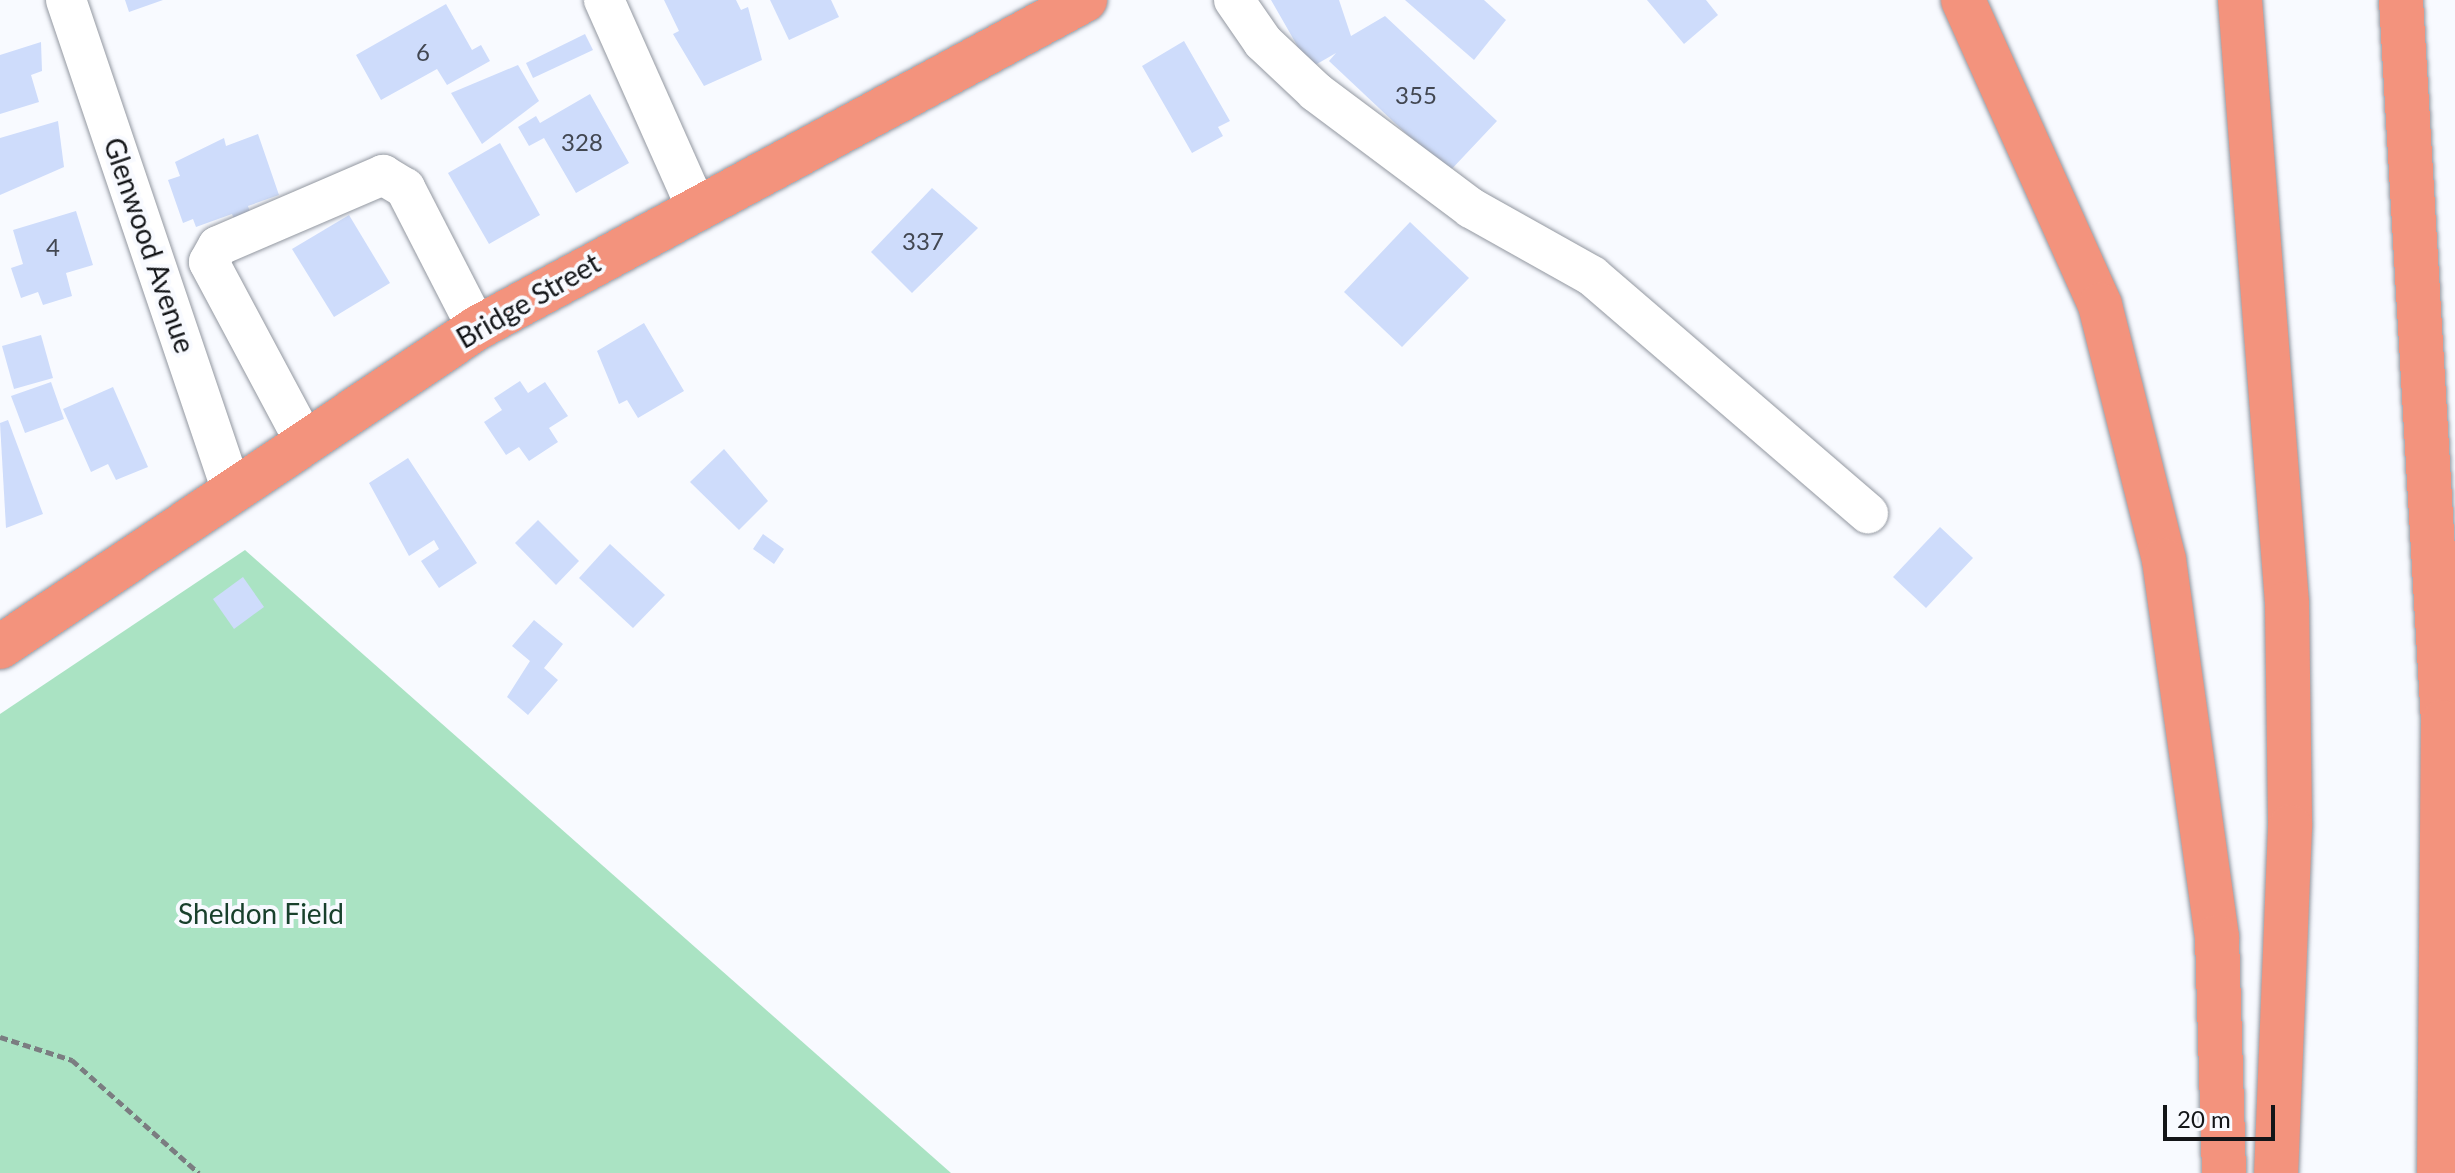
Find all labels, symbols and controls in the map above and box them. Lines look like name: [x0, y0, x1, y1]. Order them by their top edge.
house number: 6: [416, 38, 430, 66]
house number: 355: [1395, 81, 1437, 109]
house number: 328: [561, 128, 603, 156]
street label: Glenwood Avenue: [97, 133, 203, 357]
house number: 337: [902, 227, 944, 255]
house number: 4: [46, 233, 60, 261]
street label: Bridge Street: [450, 245, 606, 355]
park label: Sheldon Field: [178, 896, 344, 930]
scale bar: [2167, 1089, 2279, 1139]
text: 20 m: [2177, 1104, 2231, 1133]

